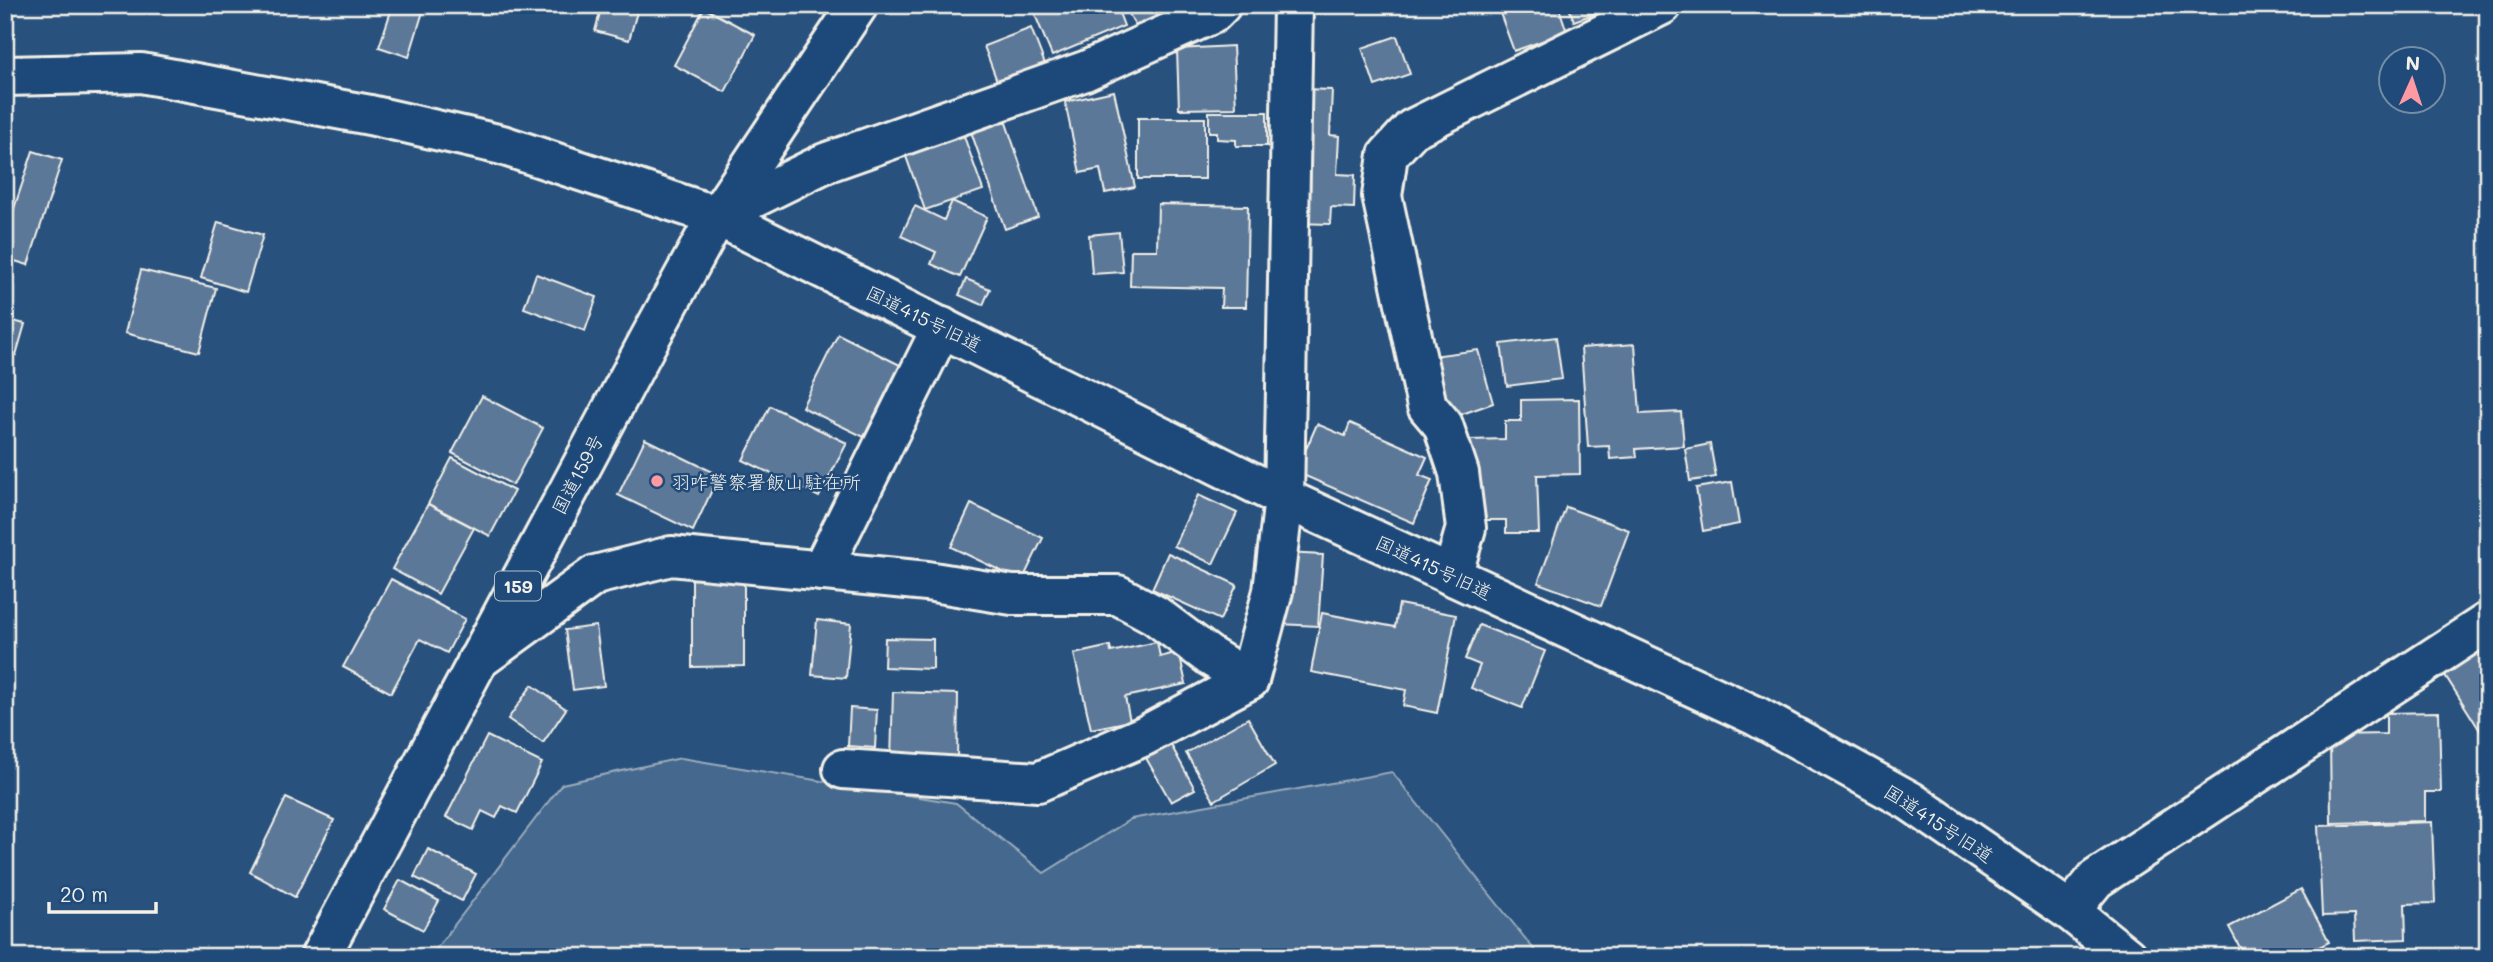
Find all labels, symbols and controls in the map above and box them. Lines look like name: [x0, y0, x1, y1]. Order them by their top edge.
north arrow: [2378, 46, 2448, 116]
text: N: [2405, 50, 2421, 75]
street label: 国道415号旧道: [862, 279, 986, 357]
street label: 国道159号: [545, 429, 609, 519]
place label: 羽咋警察署飯山駐在所: [671, 469, 861, 494]
marker: 羽咋警察署飯山駐在所: [649, 473, 665, 489]
street label: 国道415号旧道: [1372, 529, 1496, 605]
road number: 159: [495, 572, 541, 600]
street label: 国道415号旧道: [1879, 778, 1999, 868]
scale bar: [49, 871, 156, 915]
text: 20 m: [60, 880, 108, 907]

